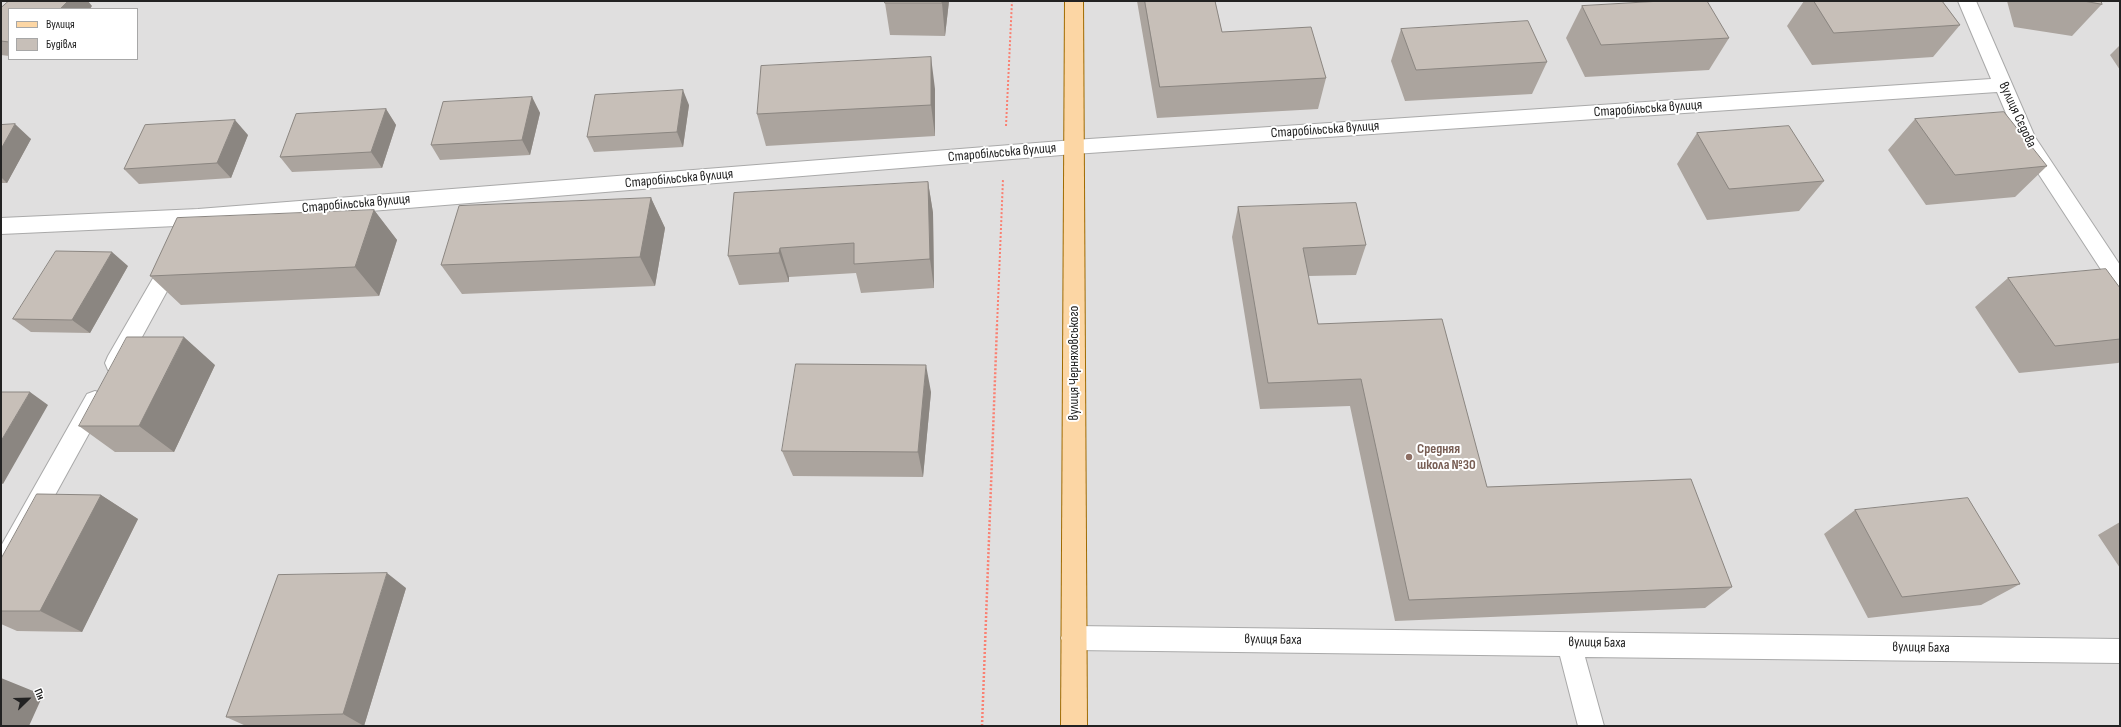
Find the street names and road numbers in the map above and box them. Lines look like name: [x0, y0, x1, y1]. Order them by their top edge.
street label: вулиця Сєдова: [1994, 80, 2040, 150]
street label: Старобільська вулиця: [1593, 97, 1703, 121]
street label: Старобільська вулиця: [1270, 118, 1380, 142]
street label: Старобільська вулиця: [947, 140, 1057, 166]
street label: Старобільська вулиця: [624, 166, 734, 192]
street label: Старобільська вулиця: [301, 191, 411, 217]
street label: вулиця Черняховського: [1066, 306, 1082, 420]
street label: вулиця Баха: [1244, 631, 1302, 649]
street label: вулиця Баха: [1568, 634, 1626, 652]
street label: вулиця Баха: [1892, 639, 1950, 657]

